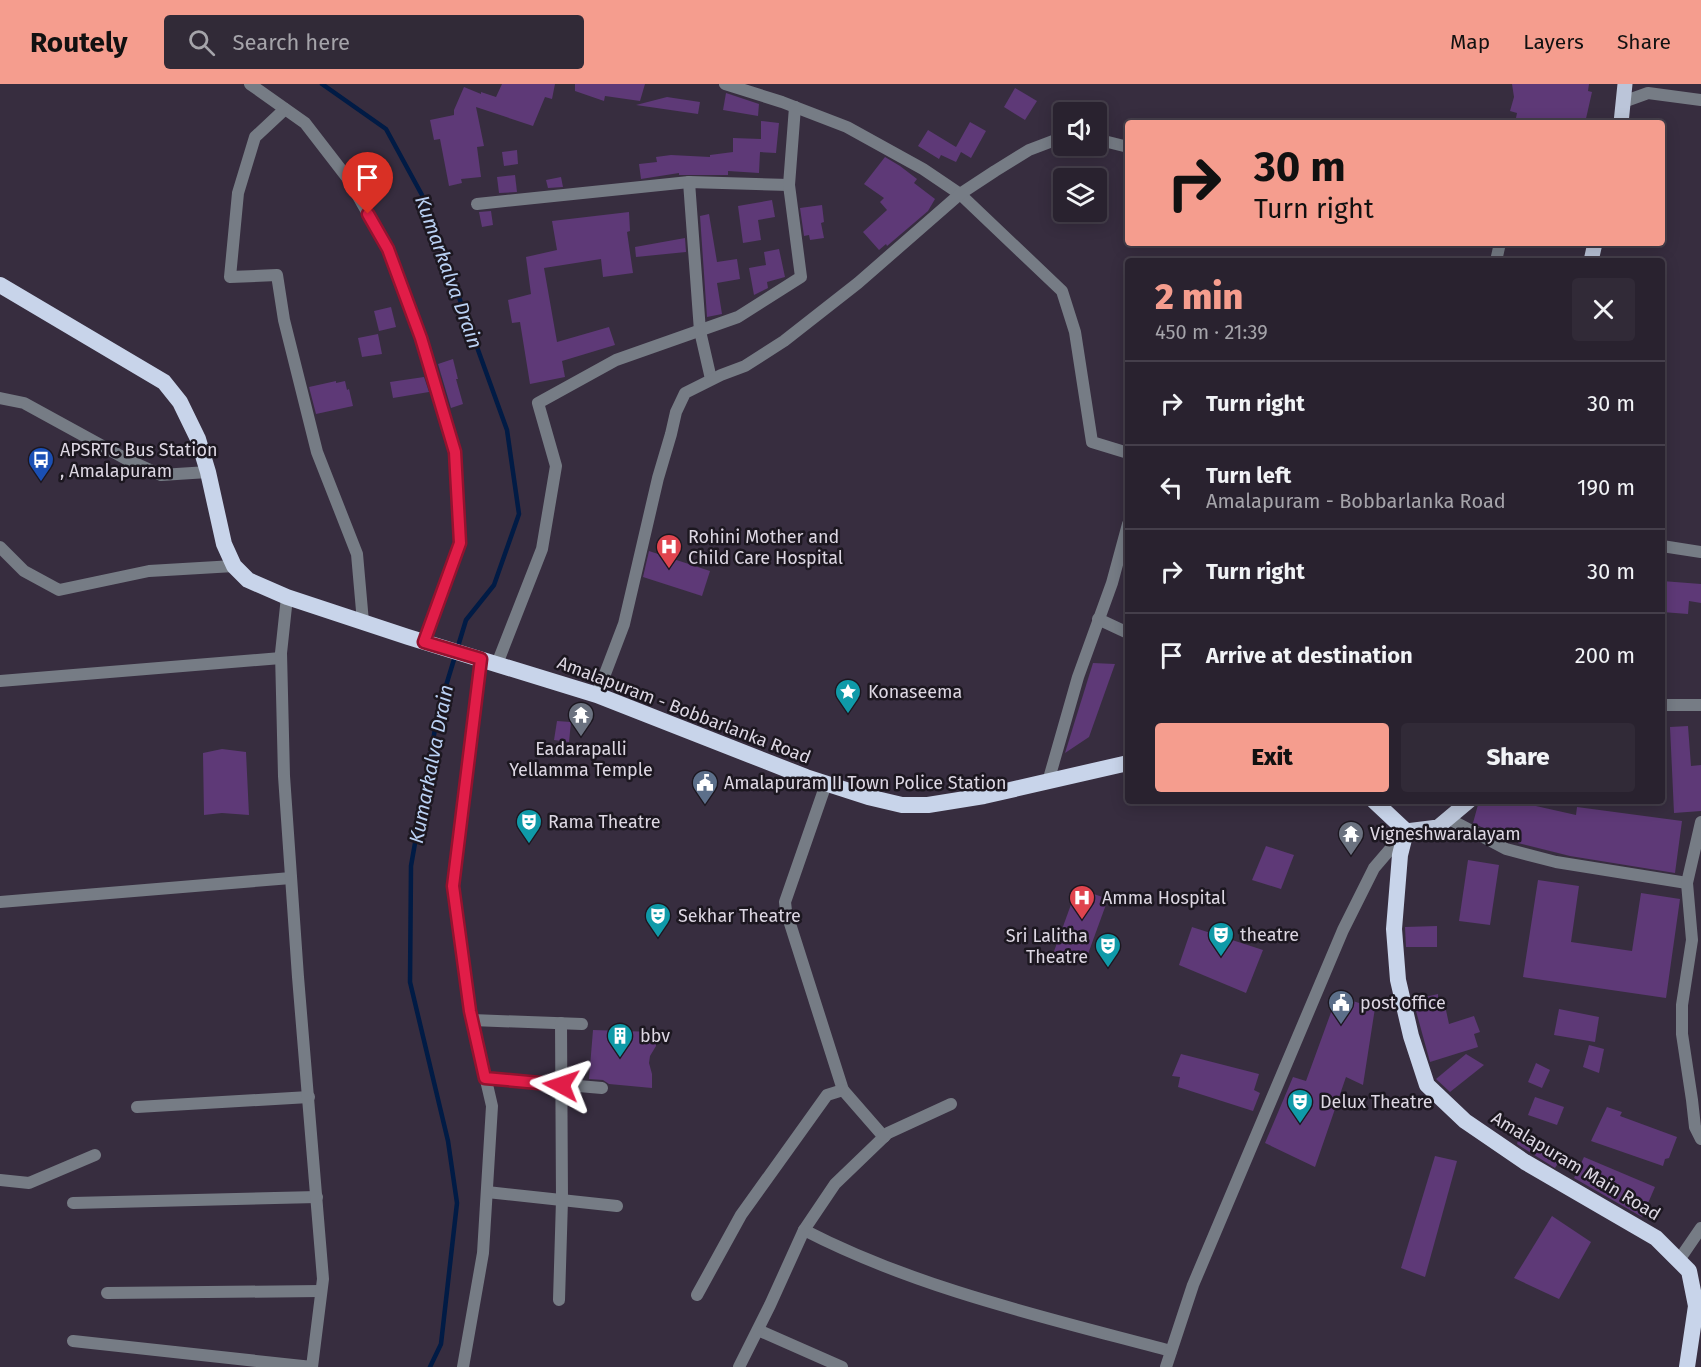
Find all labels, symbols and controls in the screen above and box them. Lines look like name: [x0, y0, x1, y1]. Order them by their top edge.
search box: [164, 15, 584, 69]
text: Routely: [30, 26, 128, 59]
icon: search: [185, 26, 218, 59]
text: Search here: [233, 29, 350, 56]
text: Map: [1450, 29, 1490, 55]
text: Layers: [1523, 29, 1584, 55]
text: Share: [1617, 29, 1671, 55]
map controls: [1053, 102, 1107, 222]
button: sound: [1053, 102, 1107, 156]
text: 30 m: [1254, 142, 1346, 192]
icon: right: [1155, 144, 1233, 222]
pin: [342, 152, 393, 214]
icon: arrive: [351, 161, 384, 194]
button: layers: [1053, 168, 1107, 222]
water label: Kumarkalva Drain: [410, 192, 488, 352]
text: Turn right: [1254, 193, 1374, 225]
text: 2 min: [1155, 275, 1243, 319]
button: close: [1572, 278, 1635, 341]
text: 450 m · 21:39: [1155, 320, 1268, 344]
icon: right: [1155, 387, 1188, 420]
text: Turn right: [1206, 390, 1305, 417]
text: 30 m: [1587, 390, 1635, 417]
place label: APSRTC Bus Station , Amalapuram: [60, 439, 217, 482]
bus stop icon: APSRTC Bus Station , Amalapuram: [26, 445, 56, 483]
text: Turn left: [1206, 462, 1291, 489]
icon: left: [1155, 471, 1188, 504]
text: 190 m: [1577, 474, 1635, 501]
text: Amalapuram - Bobbarlanka Road: [1206, 489, 1506, 513]
place label: Rohini Mother and Child Care Hospital: [688, 526, 843, 569]
hospital icon: Rohini Mother and Child Care Hospital: [654, 532, 684, 570]
icon: right: [1155, 555, 1188, 588]
text: Turn right: [1206, 558, 1305, 585]
text: 30 m: [1587, 558, 1635, 585]
icon: arrive: [1155, 639, 1188, 672]
text: Arrive at destination: [1206, 642, 1413, 669]
text: 200 m: [1575, 642, 1635, 669]
street label: Amalapuram - Bobbarlanka Road: [554, 651, 814, 769]
place icon: Konaseema: [833, 677, 863, 715]
place label: Konaseema: [868, 681, 962, 703]
water label: Kumarkalva Drain: [404, 683, 458, 845]
temple icon: Eadarapalli Yellamma Temple: [566, 700, 596, 738]
button: Exit: [1155, 723, 1389, 792]
button: Share: [1401, 723, 1635, 792]
place label: Eadarapalli Yellamma Temple: [509, 738, 653, 781]
public building icon: Amalapuram II Town Police Station: [690, 768, 720, 806]
place label: Amalapuram II Town Police Station: [724, 772, 1006, 794]
theatre icon: Rama Theatre: [514, 807, 544, 845]
place label: Rama Theatre: [548, 811, 660, 833]
temple icon: Vigneshwaralayam: [1336, 819, 1366, 857]
place label: Vigneshwaralayam: [1370, 823, 1521, 845]
hospital icon: Amma Hospital: [1067, 883, 1097, 921]
place label: Amma Hospital: [1102, 887, 1226, 909]
theatre icon: Sekhar Theatre: [643, 901, 673, 939]
place label: Sekhar Theatre: [678, 905, 801, 927]
theatre icon: theatre: [1206, 920, 1236, 958]
place label: theatre: [1240, 924, 1299, 946]
place label: Sri Lalitha Theatre: [1006, 925, 1088, 968]
theatre icon: Sri Lalitha Theatre: [1093, 931, 1123, 969]
public building icon: post office: [1326, 988, 1356, 1026]
place label: post office: [1360, 992, 1446, 1014]
building icon: bbv: [605, 1021, 635, 1059]
place label: bbv: [640, 1025, 670, 1047]
position arrow: [529, 1053, 593, 1117]
theatre icon: Delux Theatre: [1285, 1087, 1315, 1125]
place label: Delux Theatre: [1320, 1091, 1433, 1113]
street label: Amalapuram Main Road: [1487, 1107, 1665, 1225]

